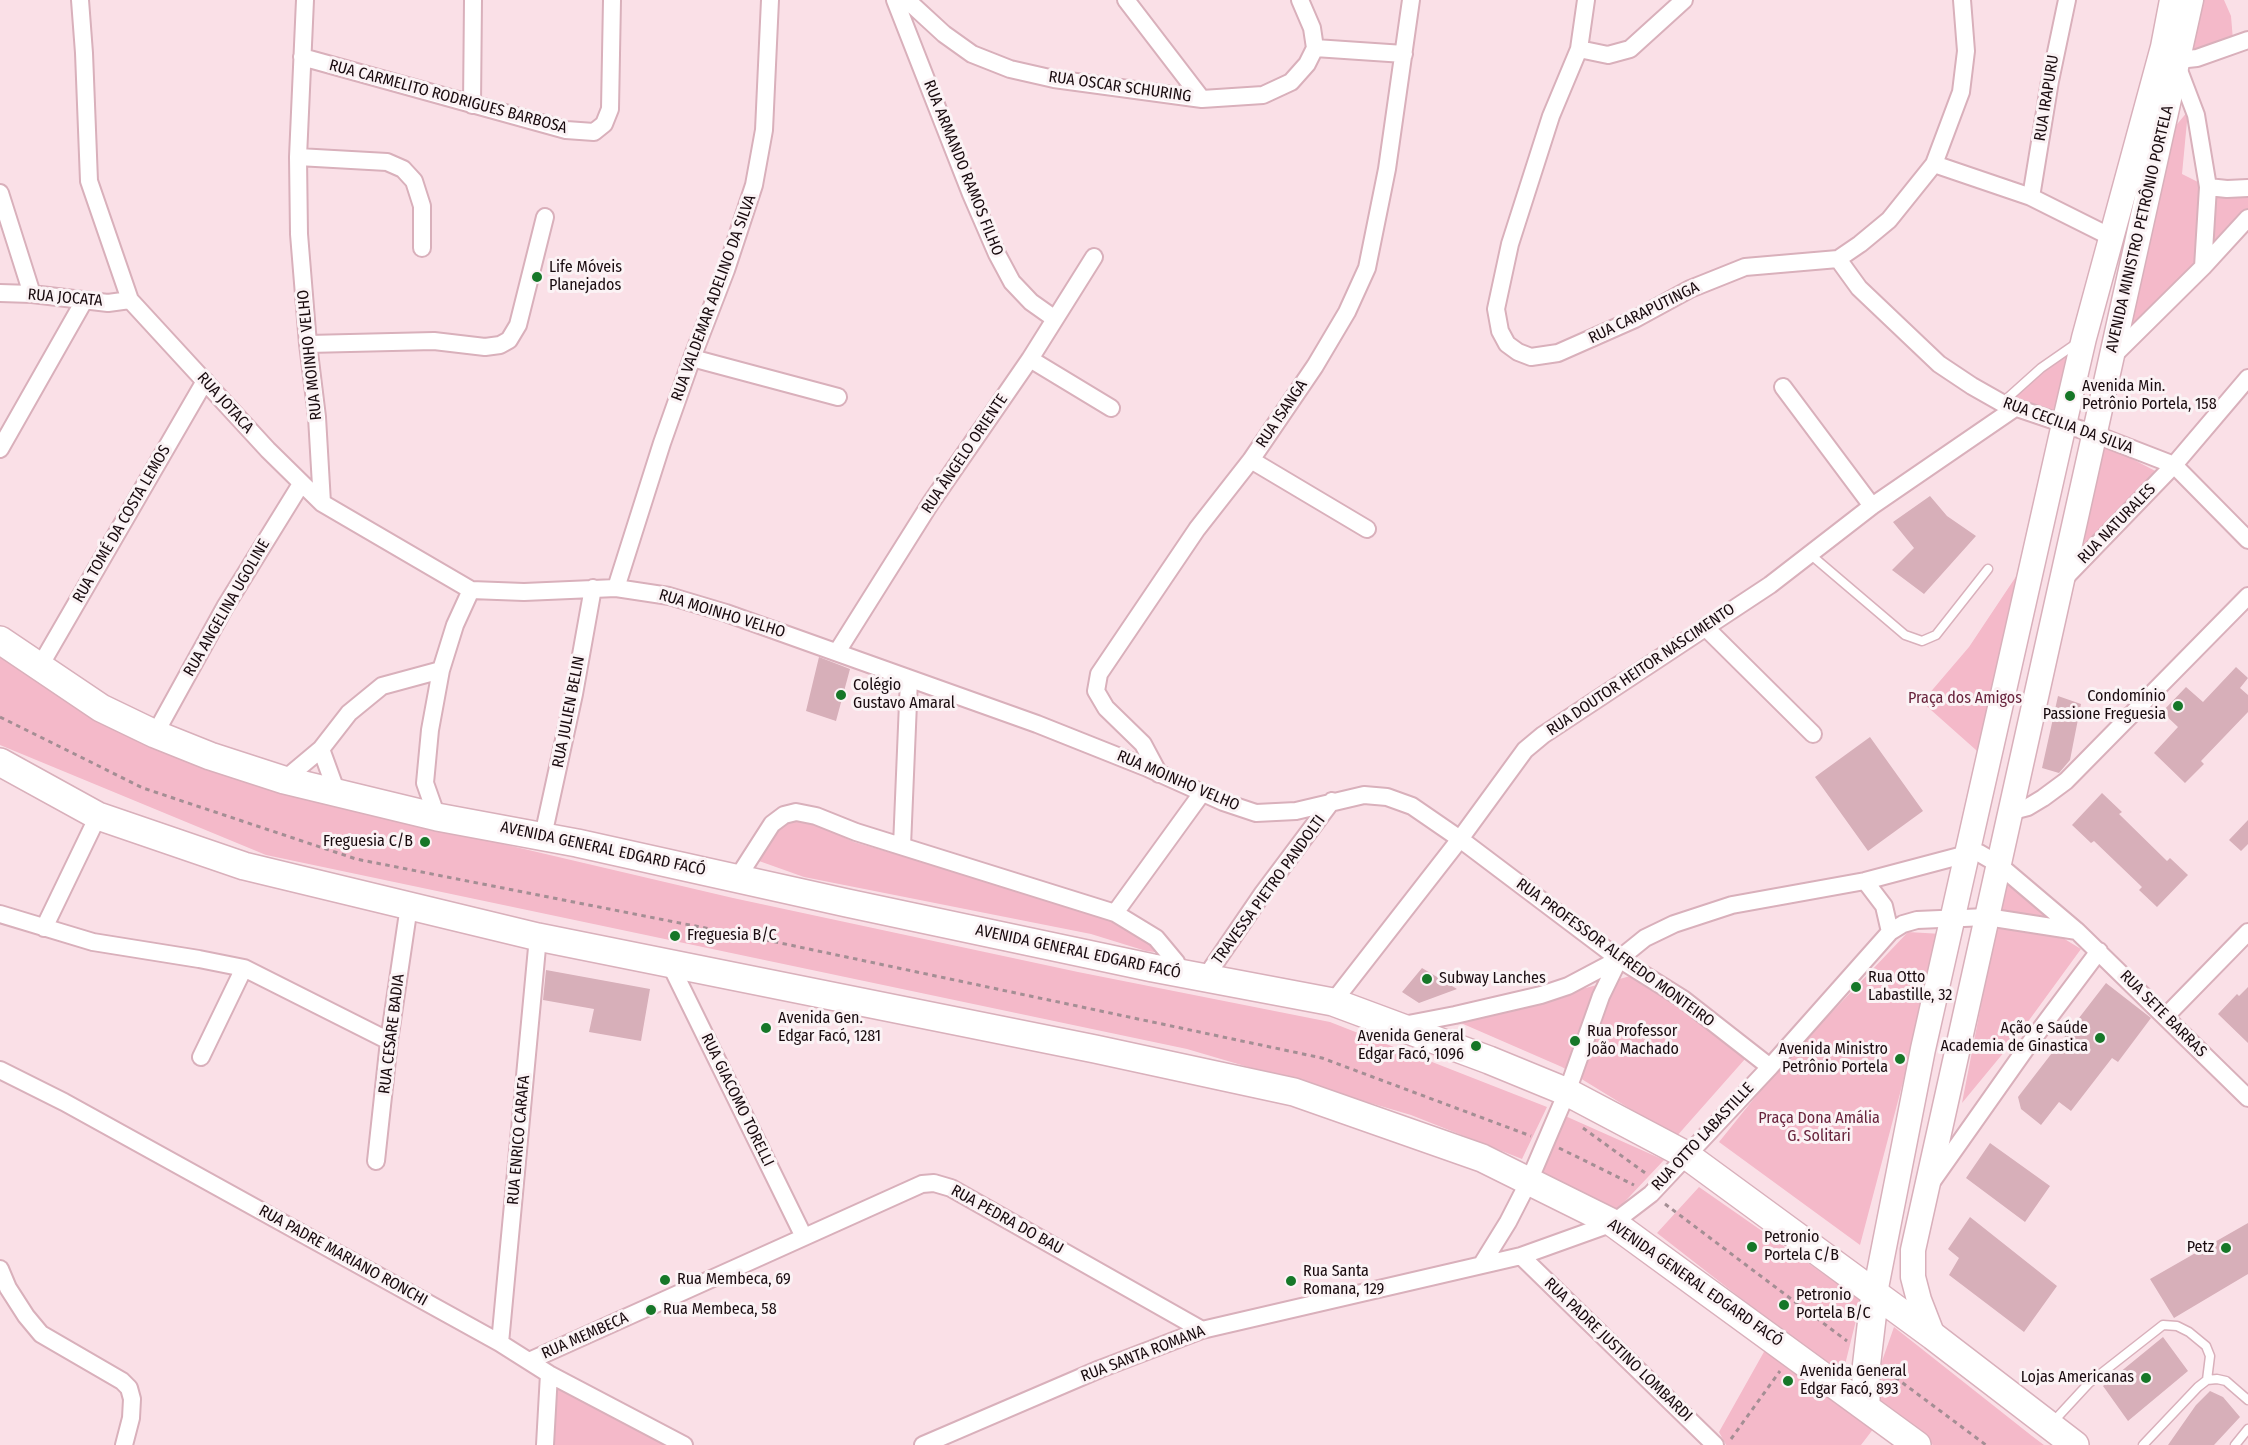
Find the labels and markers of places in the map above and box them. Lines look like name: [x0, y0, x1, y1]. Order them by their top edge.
place label: Life Móveis Planejados: [549, 258, 622, 296]
marker: Life Móveis Planejados: [530, 270, 544, 284]
place label: Avenida Min. Petrônio Portela, 158: [2082, 377, 2217, 415]
marker: Avenida Min. Petrônio Portela, 158: [2063, 389, 2077, 403]
place label: Colégio Gustavo Amaral: [853, 676, 955, 714]
place label: Condomínio Passione Freguesia: [2043, 687, 2166, 725]
marker: Colégio Gustavo Amaral: [834, 688, 848, 702]
marker: Condomínio Passione Freguesia: [2171, 699, 2185, 713]
place label: Freguesia C/B: [323, 832, 413, 852]
marker: Freguesia C/B: [418, 835, 432, 849]
place label: Freguesia B/C: [687, 926, 777, 946]
marker: Freguesia B/C: [668, 929, 682, 943]
place label: Rua Otto Labastille, 32: [1868, 968, 1952, 1006]
place label: Subway Lanches: [1439, 969, 1546, 989]
marker: Subway Lanches: [1420, 972, 1434, 986]
marker: Rua Otto Labastille, 32: [1849, 980, 1863, 994]
place label: Avenida Gen. Edgar Facó, 1281: [778, 1009, 881, 1047]
place label: Ação e Saúde Academia de Ginastica: [1940, 1019, 2088, 1057]
marker: Avenida Gen. Edgar Facó, 1281: [759, 1021, 773, 1035]
place label: Rua Professor João Machado: [1587, 1022, 1679, 1060]
place label: Avenida General Edgar Facó, 1096: [1358, 1027, 1464, 1065]
marker: Ação e Saúde Academia de Ginastica: [2093, 1031, 2107, 1045]
marker: Rua Professor João Machado: [1568, 1034, 1582, 1048]
marker: Avenida General Edgar Facó, 1096: [1469, 1039, 1483, 1053]
place label: Avenida Ministro Petrônio Portela: [1778, 1040, 1888, 1078]
marker: Avenida Ministro Petrônio Portela: [1893, 1052, 1907, 1066]
place label: Petronio Portela C/B: [1764, 1228, 1839, 1266]
place label: Petz: [2187, 1238, 2214, 1258]
marker: Petronio Portela C/B: [1745, 1240, 1759, 1254]
marker: Petz: [2219, 1241, 2233, 1255]
place label: Rua Santa Romana, 129: [1303, 1262, 1384, 1300]
place label: Rua Membeca, 69: [677, 1270, 791, 1290]
marker: Rua Membeca, 69: [658, 1273, 672, 1287]
marker: Rua Santa Romana, 129: [1284, 1274, 1298, 1288]
place label: Petronio Portela B/C: [1796, 1286, 1871, 1324]
marker: Petronio Portela B/C: [1777, 1298, 1791, 1312]
place label: Rua Membeca, 58: [663, 1300, 777, 1320]
marker: Rua Membeca, 58: [644, 1303, 658, 1317]
place label: Avenida General Edgar Facó, 893: [1800, 1362, 1906, 1400]
place label: Lojas Americanas: [2021, 1368, 2134, 1388]
marker: Lojas Americanas: [2139, 1371, 2153, 1385]
marker: Avenida General Edgar Facó, 893: [1781, 1374, 1795, 1388]

